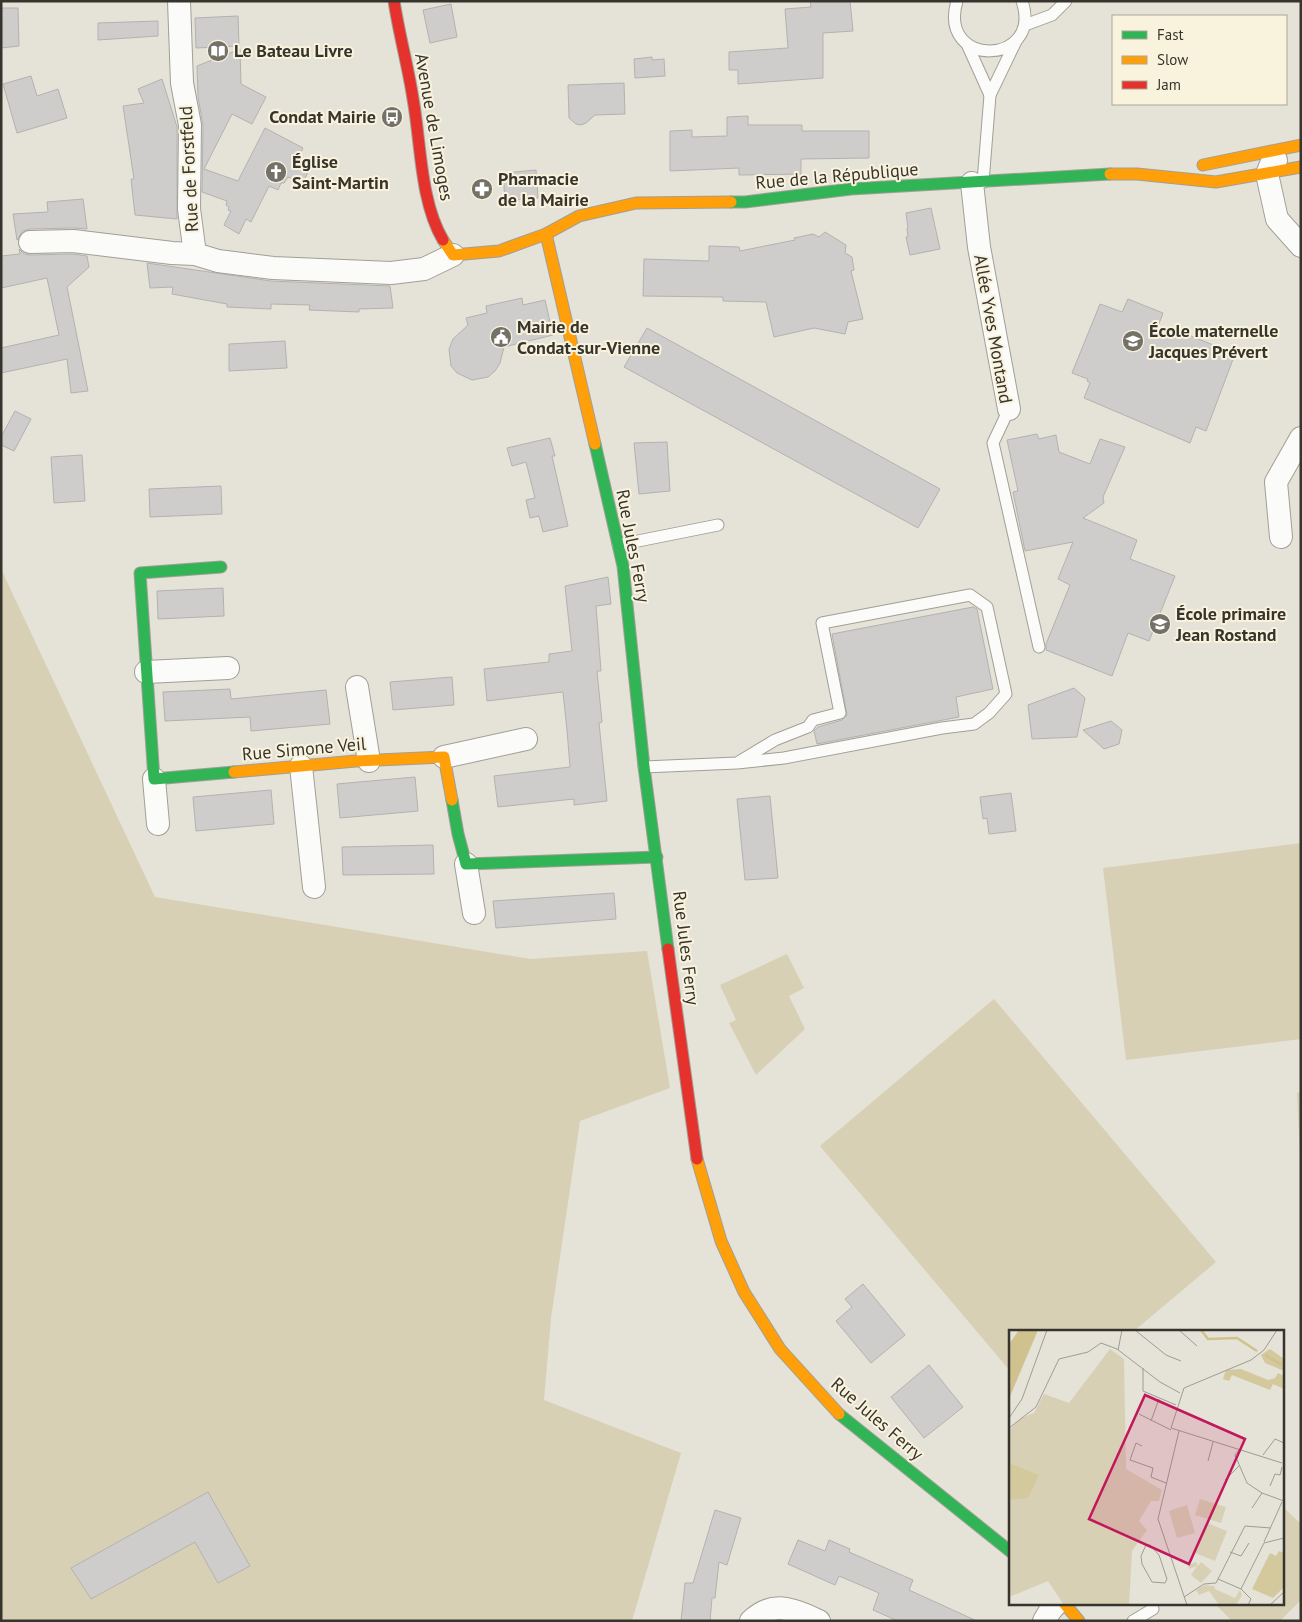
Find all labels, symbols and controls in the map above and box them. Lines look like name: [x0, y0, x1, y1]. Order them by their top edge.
legend: [1112, 15, 1287, 105]
text: Fast: [1157, 25, 1184, 44]
library icon: Le Bateau Livre: [206, 39, 230, 63]
place label: Le Bateau Livre: [234, 39, 353, 62]
text: Slow: [1157, 50, 1188, 69]
street label: Avenue de Limoges: [410, 51, 459, 202]
text: Jam: [1156, 75, 1181, 94]
street label: Rue de Forstfeld: [174, 105, 203, 233]
place label: Condat Mairie: [269, 105, 376, 128]
bus stop icon: Condat Mairie: [380, 105, 404, 129]
place label: Église Saint-Martin: [292, 150, 389, 194]
street label: Rue de la République: [754, 157, 919, 194]
church icon: Église Saint-Martin: [264, 160, 288, 184]
place label: Pharmacie de la Mairie: [498, 167, 589, 211]
pharmacy icon: Pharmacie de la Mairie: [470, 177, 494, 201]
street label: Allée Yves Montand: [969, 253, 1018, 405]
place label: Mairie de Condat-sur-Vienne: [517, 315, 660, 359]
place label: École maternelle Jacques Prévert: [1148, 319, 1278, 363]
public building icon: Mairie de Condat-sur-Vienne: [489, 325, 513, 349]
school or university icon: École maternelle Jacques Prévert: [1121, 329, 1145, 353]
street label: Rue Jules Ferry: [611, 487, 656, 605]
place label: École primaire Jean Rostand: [1175, 602, 1286, 646]
school or university icon: École primaire Jean Rostand: [1148, 612, 1172, 636]
street label: Rue Simone Veil: [241, 732, 368, 765]
street label: Rue Jules Ferry: [668, 889, 705, 1007]
inset map: [1009, 1330, 1284, 1604]
street label: Rue Jules Ferry: [826, 1372, 929, 1465]

